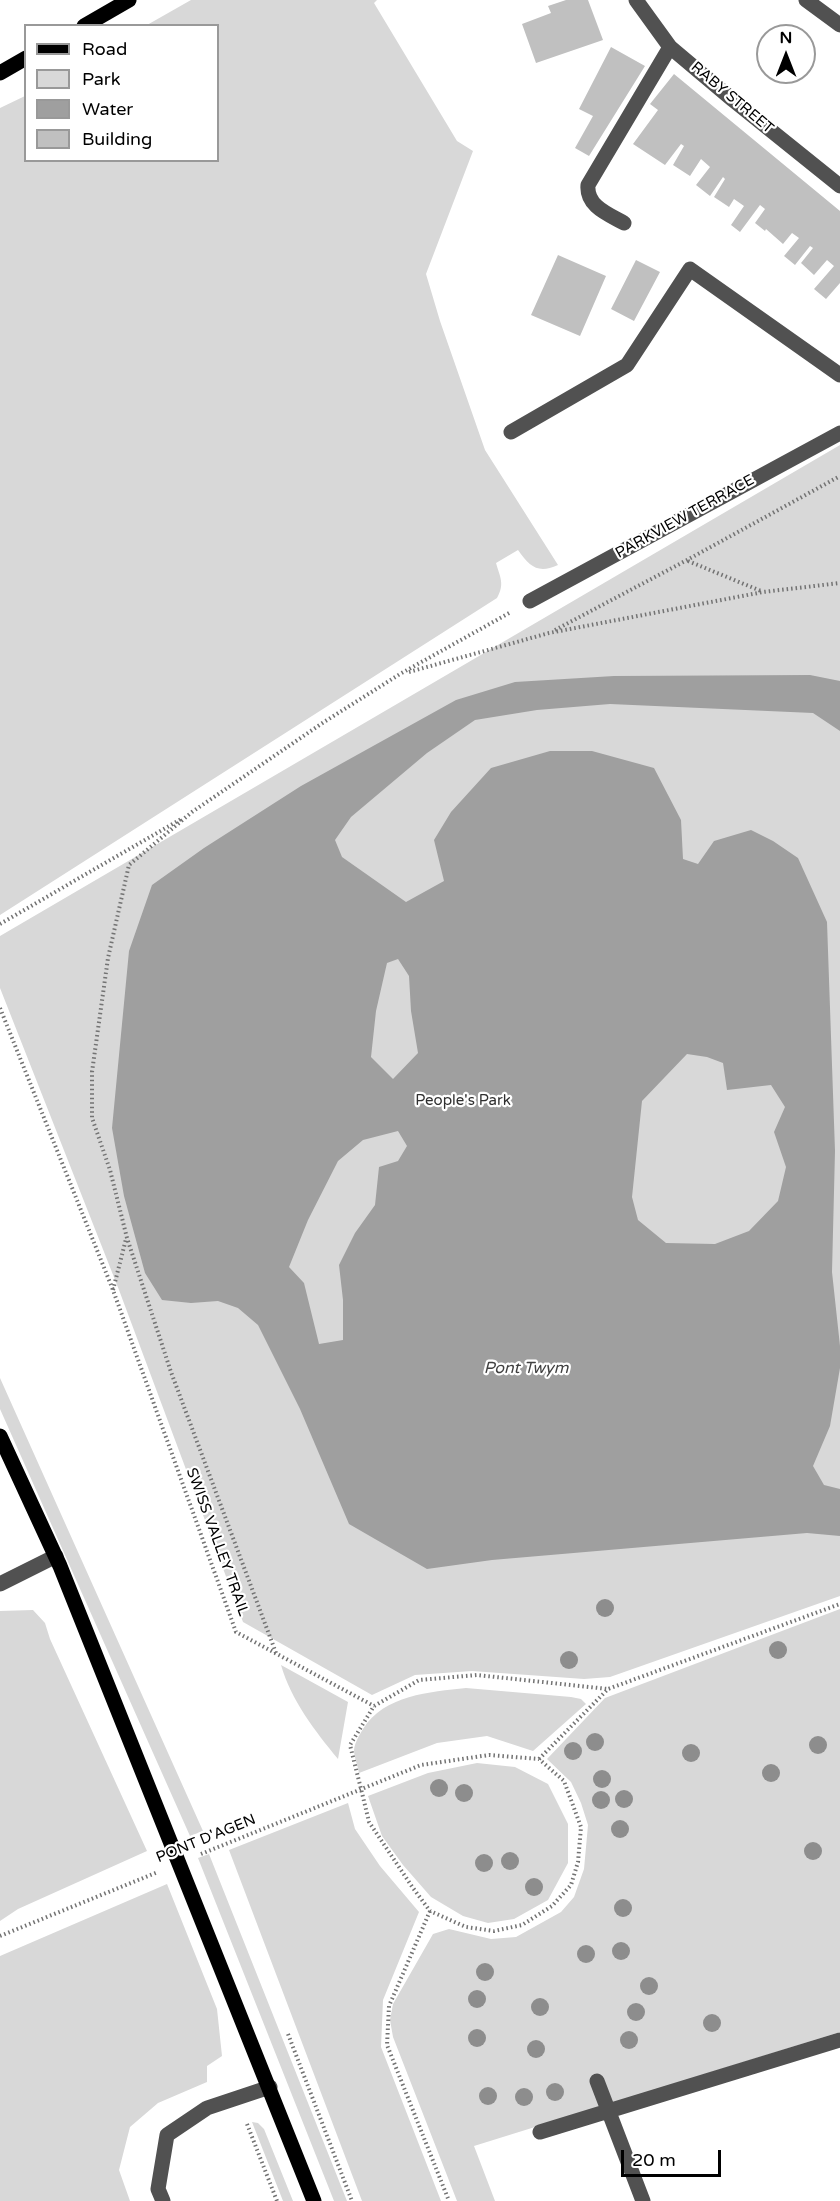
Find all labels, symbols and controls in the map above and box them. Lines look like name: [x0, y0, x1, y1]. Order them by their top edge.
legend: [24, 24, 219, 162]
north arrow: [756, 24, 816, 84]
text: N: [780, 28, 792, 48]
text: Road: [82, 38, 127, 60]
street label: RABY STREET: [687, 58, 777, 138]
text: Park: [82, 68, 120, 90]
text: Water: [82, 98, 133, 120]
text: Building: [82, 128, 152, 150]
street label: PARKVIEW TERRACE: [613, 471, 757, 563]
park label: People's Park: [415, 1092, 511, 1110]
water label: Pont Twym: [484, 1359, 568, 1379]
street label: SWISS VALLEY TRAIL: [182, 1466, 252, 1618]
street label: PONT D'AGEN: [154, 1811, 258, 1867]
scale bar: [624, 2138, 724, 2176]
text: 20 m: [632, 2149, 676, 2171]

